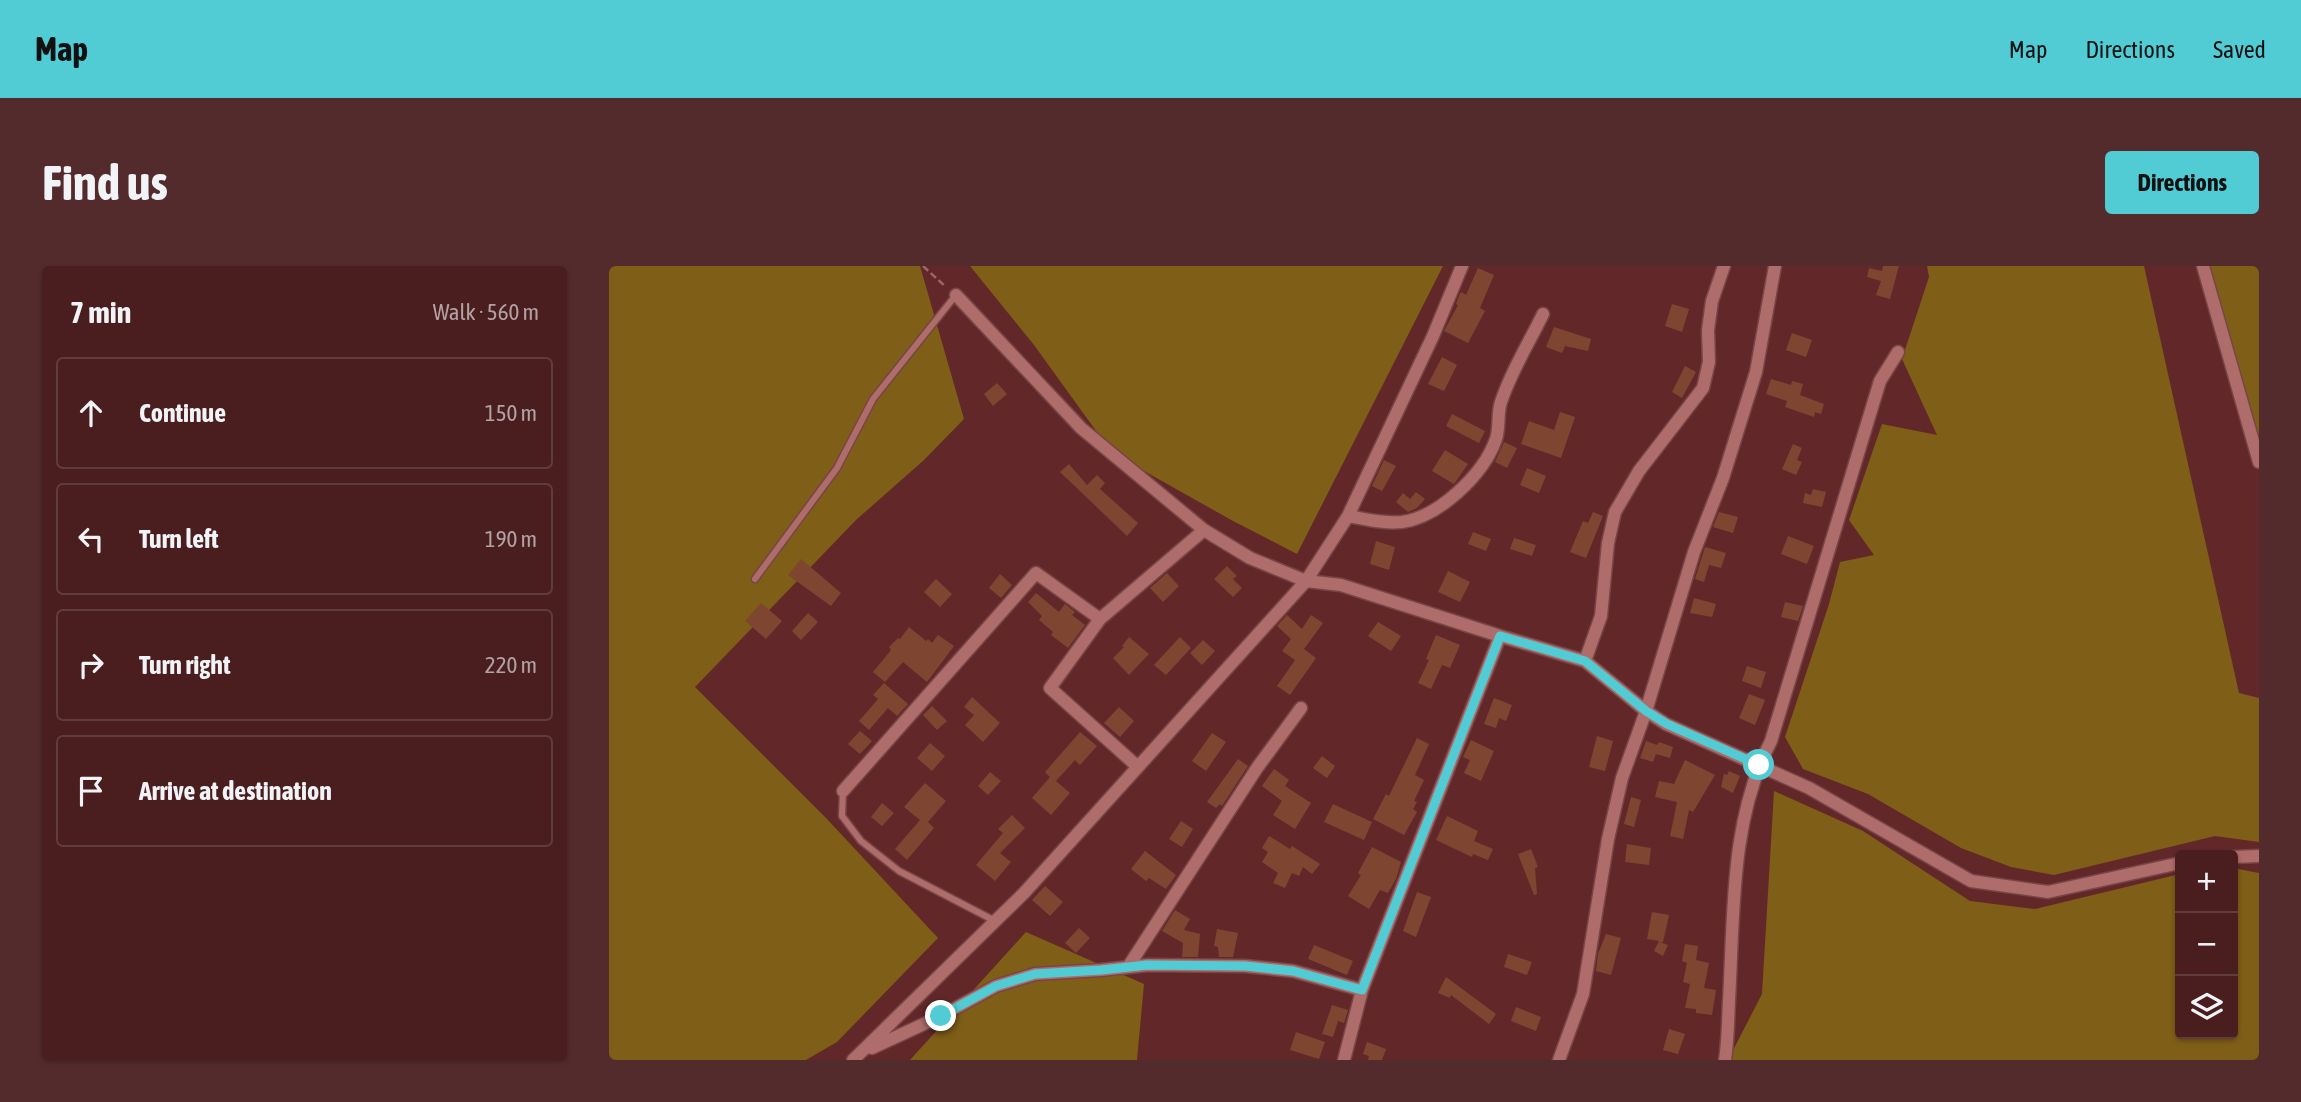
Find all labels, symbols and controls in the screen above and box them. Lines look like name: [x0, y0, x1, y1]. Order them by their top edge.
text: Map: [35, 30, 88, 68]
text: Map: [2009, 36, 2047, 63]
text: Directions: [2085, 36, 2175, 63]
text: Saved: [2213, 36, 2266, 63]
button: Directions: [2105, 151, 2259, 214]
text: Find us: [42, 154, 168, 210]
text: 7 min: [70, 295, 131, 329]
text: Walk · 560 m: [433, 299, 539, 325]
icon: ahead: [72, 394, 110, 432]
text: Continue: [139, 398, 226, 428]
text: 150 m: [485, 400, 537, 426]
icon: left: [72, 520, 110, 558]
text: Turn left: [139, 524, 219, 554]
text: 190 m: [485, 526, 537, 552]
icon: right: [72, 646, 110, 684]
text: Turn right: [139, 650, 230, 680]
text: 220 m: [485, 652, 537, 678]
route start: [1743, 749, 1774, 780]
icon: arrive: [72, 772, 110, 810]
text: Arrive at destination: [139, 776, 332, 806]
map controls: [2175, 850, 2238, 1039]
button: +: [2175, 850, 2238, 913]
button: −: [2175, 913, 2238, 976]
button: layers: [2175, 976, 2238, 1039]
route end: [925, 1000, 956, 1031]

